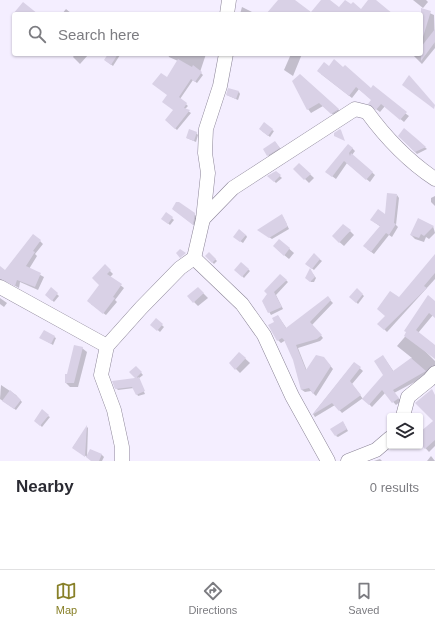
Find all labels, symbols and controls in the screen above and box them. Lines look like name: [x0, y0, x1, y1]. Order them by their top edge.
search box: [12, 12, 423, 56]
icon: search: [26, 23, 48, 45]
text: Search here: [58, 26, 140, 43]
map controls: [387, 413, 423, 449]
button: layers: [387, 413, 423, 449]
text: Nearby: [16, 477, 74, 496]
text: 0 results: [370, 480, 419, 495]
tab: Map: [55, 580, 77, 616]
tab: Directions: [188, 580, 237, 616]
tab: Saved: [348, 580, 379, 616]

